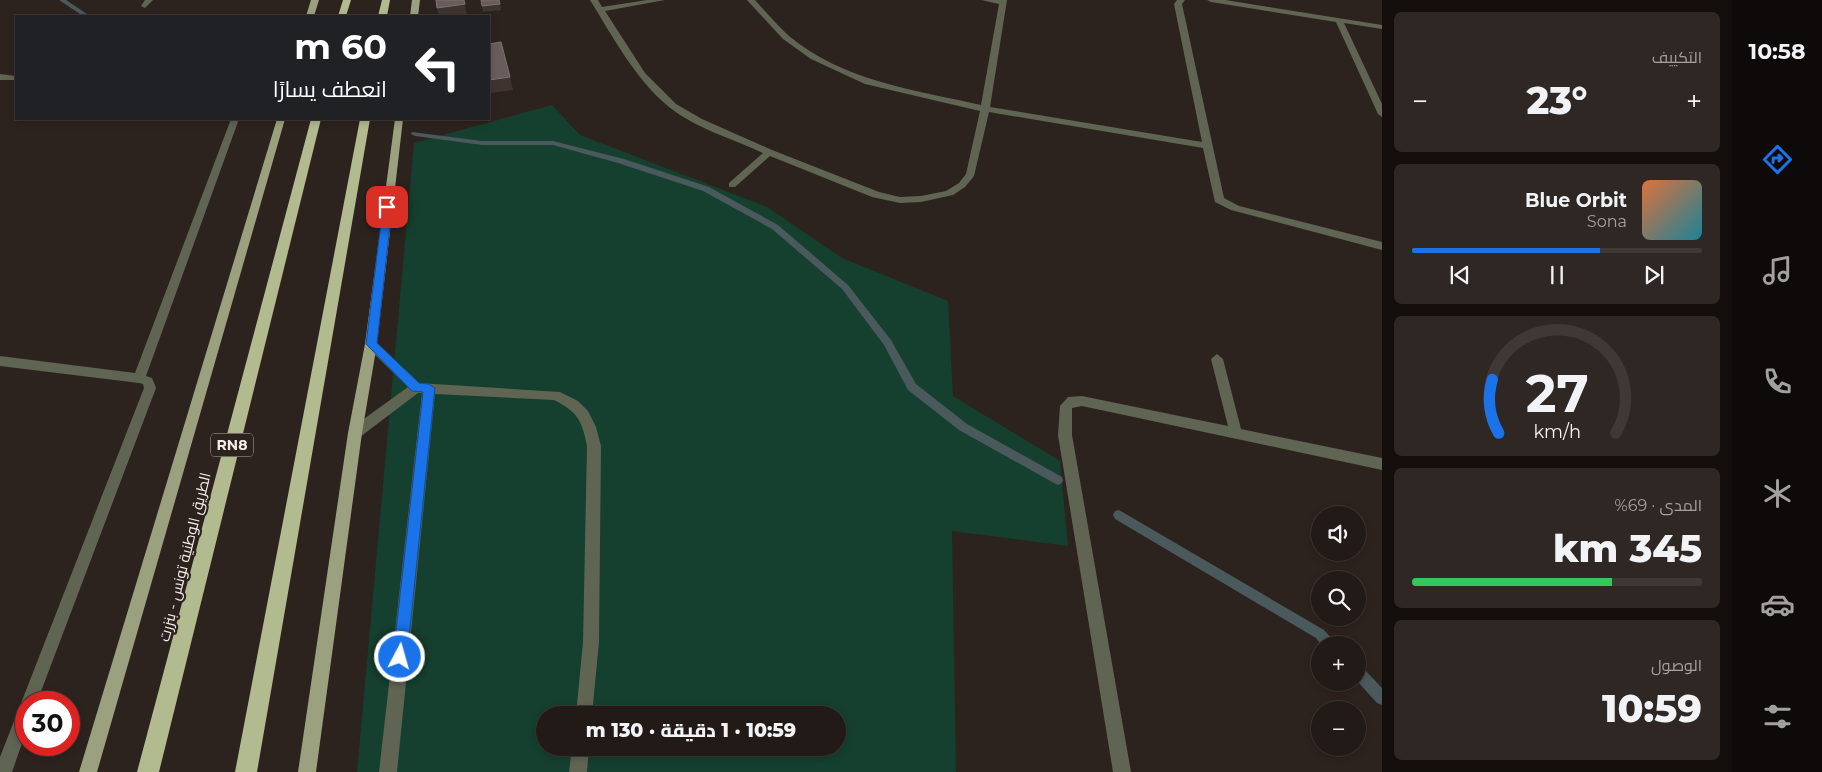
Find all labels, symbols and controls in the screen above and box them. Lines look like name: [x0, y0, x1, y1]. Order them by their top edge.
text: 60 m: [294, 25, 387, 68]
icon: left: [405, 35, 470, 100]
text: 10:58: [1749, 38, 1805, 65]
text: التكييف: [1652, 48, 1702, 67]
text: انعطف يسارًا: [273, 76, 387, 103]
text: 23°: [1527, 77, 1587, 124]
text: −: [1412, 84, 1428, 118]
text: +: [1686, 84, 1702, 118]
icon: directions: [1760, 142, 1795, 177]
pin: [366, 186, 408, 228]
text: Blue Orbit: [1525, 189, 1627, 212]
icon: arrive: [373, 193, 401, 221]
text: Sona: [1587, 212, 1627, 231]
icon: music: [1760, 253, 1795, 288]
icon: previous: [1446, 261, 1474, 289]
icon: pause: [1543, 261, 1571, 289]
icon: next: [1640, 261, 1668, 289]
text: 27: [1526, 362, 1588, 425]
icon: phone: [1760, 364, 1795, 399]
text: km/h: [1533, 421, 1581, 442]
road number: RN8: [211, 434, 253, 456]
street label: الطريق الوطنية تونس - بنزرت: [154, 470, 216, 644]
icon: climate: [1760, 476, 1795, 511]
text: المدى · 69%: [1614, 496, 1702, 515]
map controls: [1311, 506, 1366, 756]
button: sound: [1311, 506, 1366, 561]
text: 345 km: [1553, 525, 1702, 572]
button: search: [1311, 571, 1366, 626]
icon: car: [1760, 587, 1795, 622]
position arrow: [373, 630, 425, 682]
button: +: [1311, 636, 1366, 691]
text: الوصول: [1651, 656, 1702, 675]
text: 10:59: [1602, 685, 1702, 732]
speed limit sign: 30: [15, 691, 80, 756]
icon: filters: [1760, 699, 1795, 734]
button: −: [1311, 701, 1366, 756]
text: 10:59 · 1 دقيقة · 130 m: [586, 719, 796, 742]

